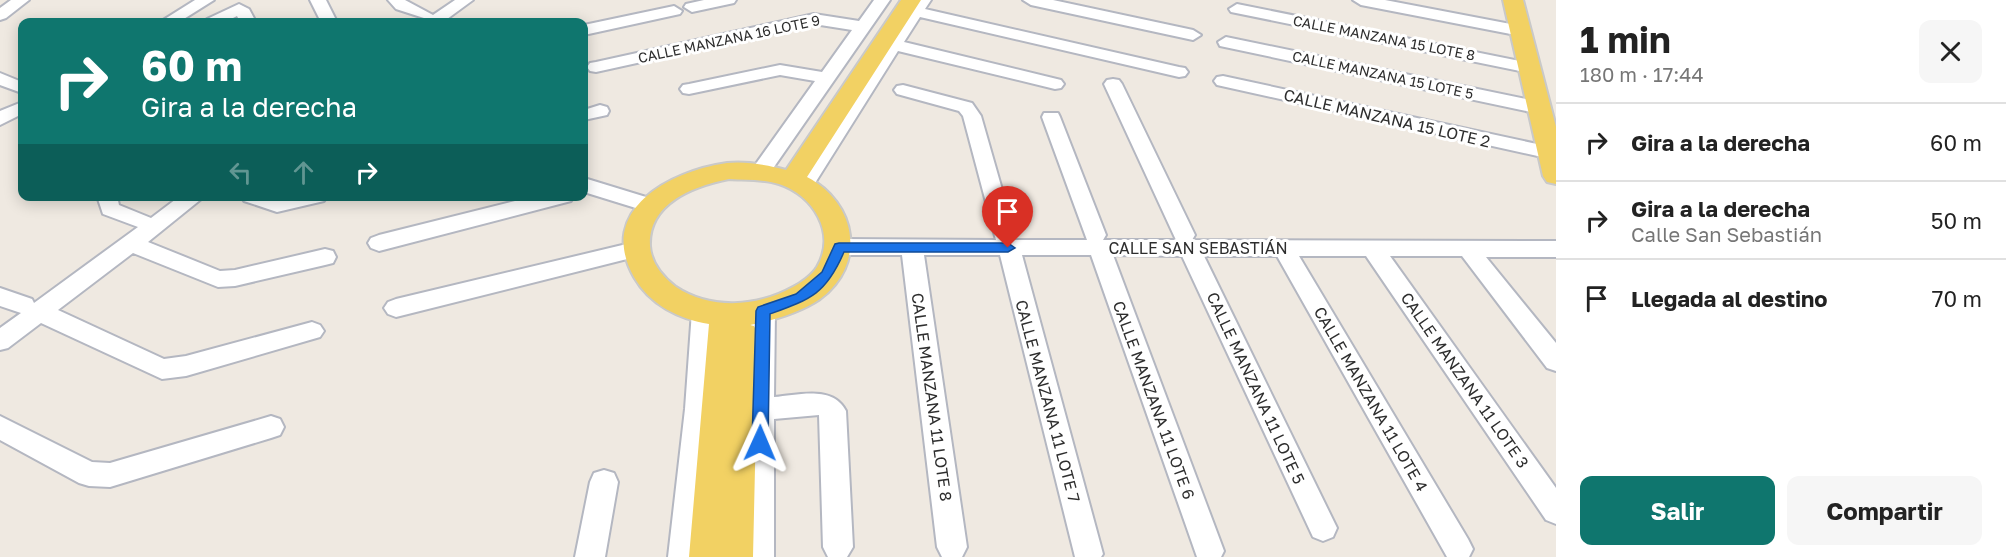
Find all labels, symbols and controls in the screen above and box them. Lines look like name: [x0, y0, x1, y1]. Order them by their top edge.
street label: CALLE MANZANA 16 LOTE 9: [636, 11, 821, 66]
street label: CALLE MANZANA 15 LOTE 8: [1292, 12, 1477, 64]
text: 1 min: [1580, 18, 1671, 61]
button: close: [1919, 20, 1982, 83]
text: 60 m: [141, 40, 242, 90]
icon: right: [42, 42, 120, 120]
street label: CALLE MANZANA 15 LOTE 5: [1291, 47, 1475, 102]
text: 180 m · 17:44: [1580, 62, 1704, 86]
street label: CALLE MANZANA 15 LOTE 2: [1282, 85, 1492, 151]
text: Gira a la derecha: [141, 91, 357, 123]
icon: right: [1580, 126, 1613, 159]
text: Gira a la derecha: [1631, 129, 1810, 156]
text: 60 m: [1930, 129, 1982, 156]
icon: left: [224, 156, 257, 189]
icon: ahead: [287, 156, 320, 189]
icon: right: [350, 156, 383, 189]
pin: [982, 186, 1033, 248]
icon: arrive: [991, 195, 1024, 228]
text: Gira a la derecha: [1631, 195, 1810, 222]
icon: right: [1580, 204, 1613, 237]
text: 50 m: [1931, 207, 1982, 234]
text: Calle San Sebastián: [1631, 222, 1822, 246]
street label: CALLE SAN SEBASTIÁN: [1108, 238, 1288, 258]
icon: arrive: [1580, 282, 1613, 315]
text: Llegada al destino: [1631, 285, 1828, 312]
text: 70 m: [1932, 285, 1982, 312]
street label: CALLE MANZANA 11 LOTE 3: [1397, 288, 1533, 472]
street label: CALLE MANZANA 11 LOTE 5: [1203, 289, 1309, 487]
street label: CALLE MANZANA 11 LOTE 8: [907, 292, 957, 502]
street label: CALLE MANZANA 11 LOTE 7: [1011, 298, 1085, 504]
street label: CALLE MANZANA 11 LOTE 6: [1109, 298, 1199, 502]
street label: CALLE MANZANA 11 LOTE 4: [1310, 303, 1432, 495]
position arrow: [728, 411, 792, 475]
button: Salir: [1580, 476, 1775, 545]
button: Compartir: [1787, 476, 1982, 545]

